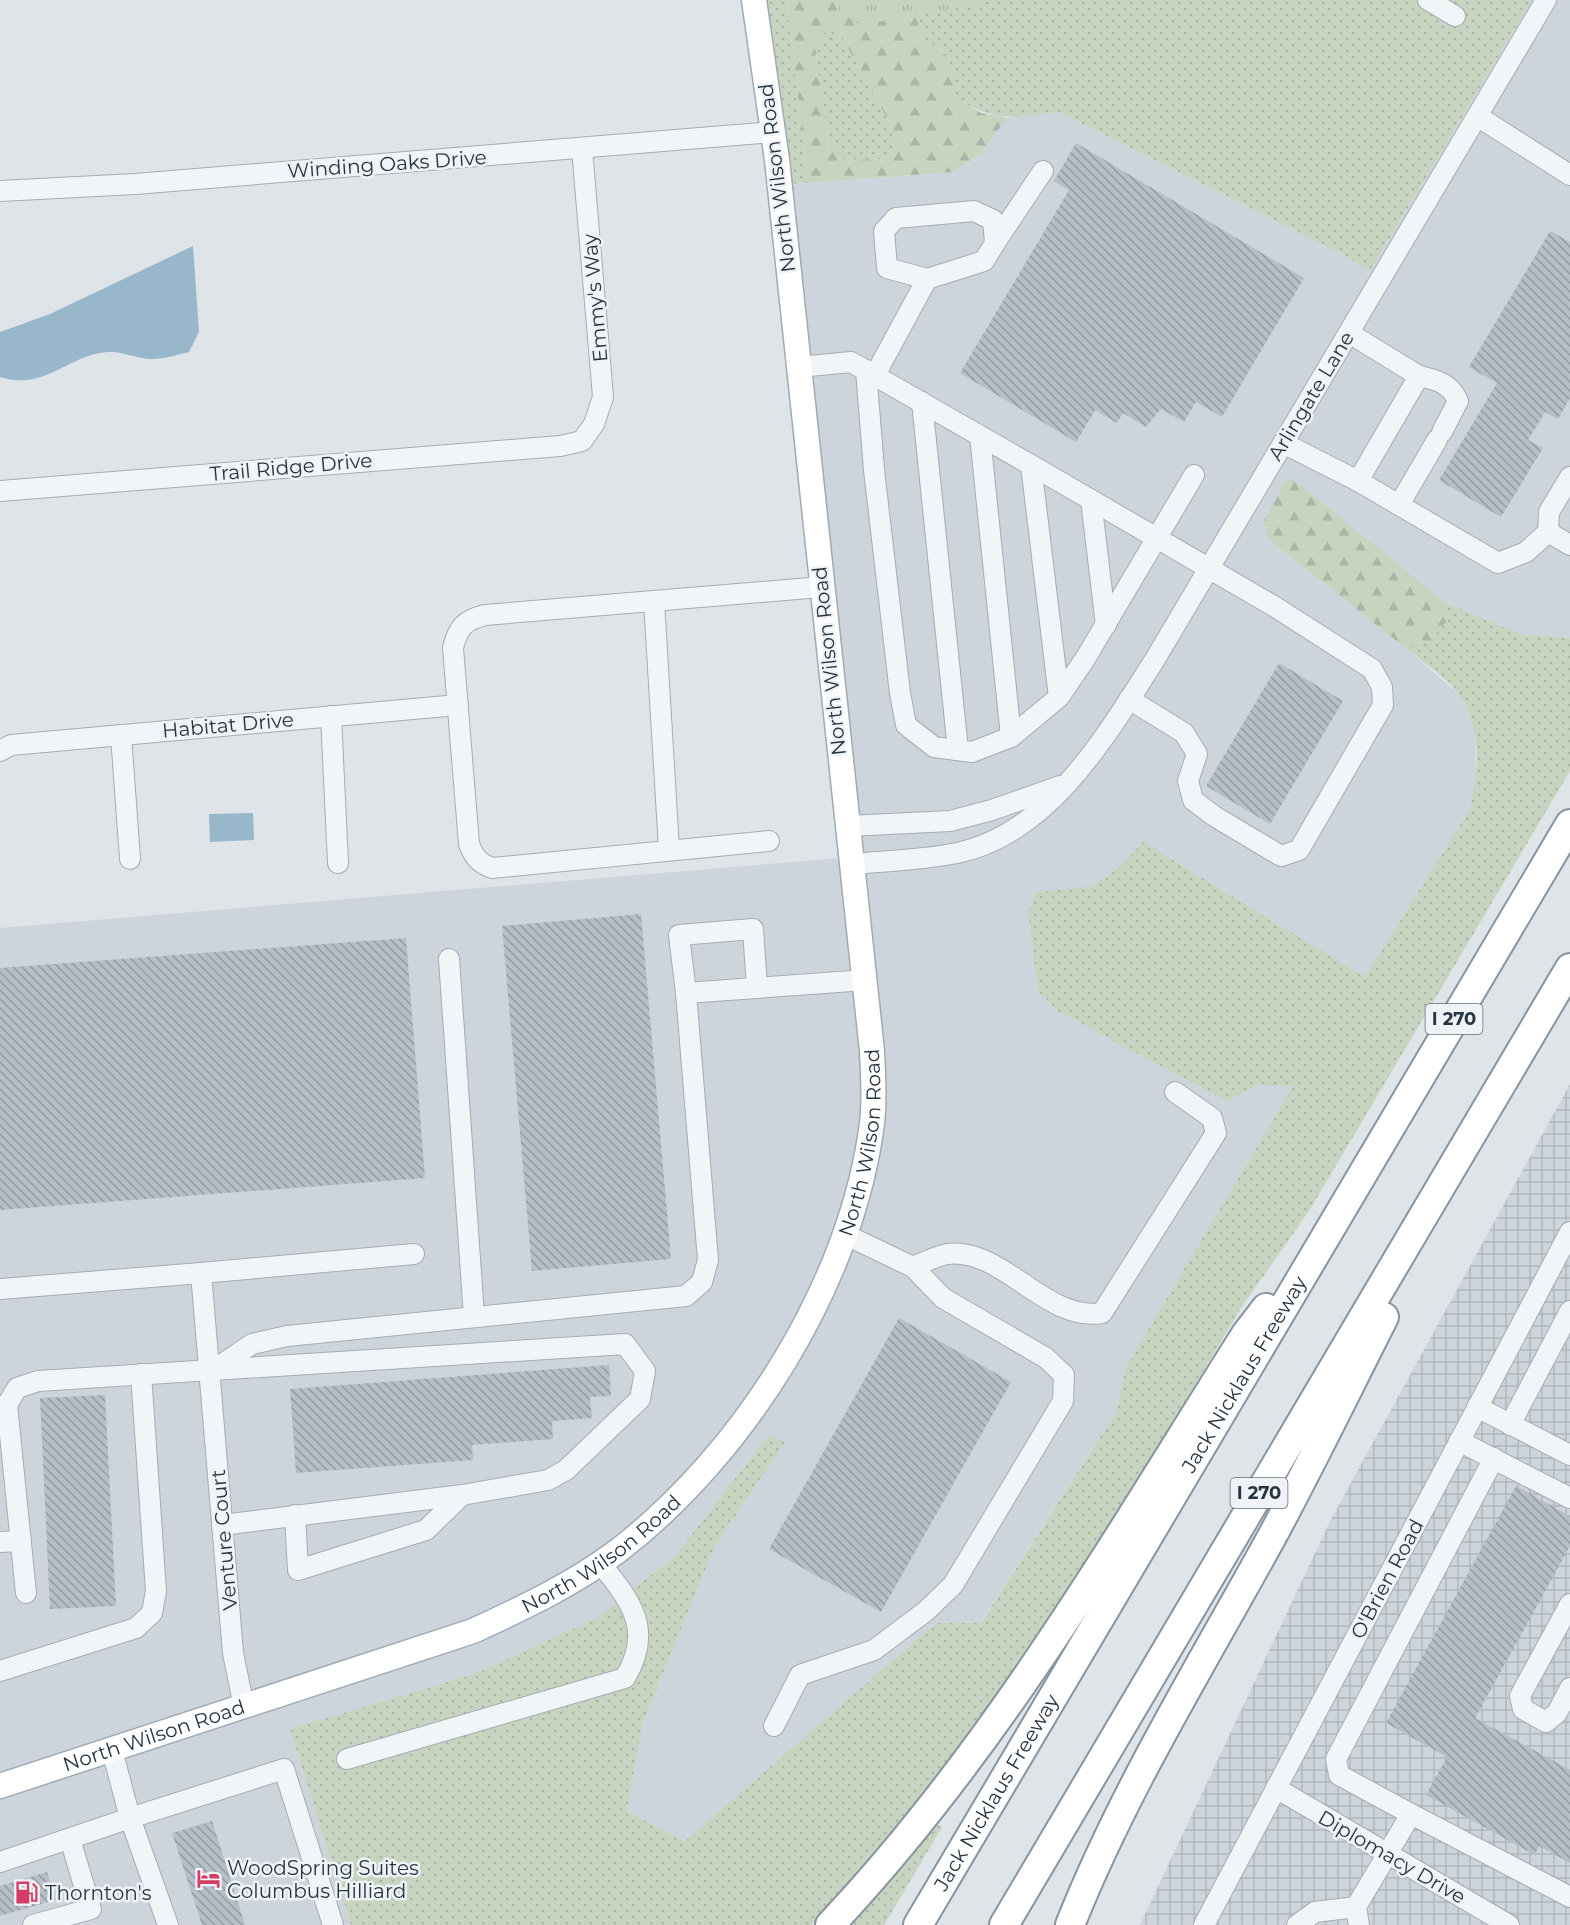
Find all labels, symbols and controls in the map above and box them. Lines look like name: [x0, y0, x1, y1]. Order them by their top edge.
street label: North Wilson Road: [754, 82, 800, 274]
street label: Winding Oaks Drive: [287, 145, 487, 183]
street label: Emmy's Way: [577, 233, 613, 363]
street label: Arlingate Lane: [1263, 327, 1359, 465]
street label: Trail Ridge Drive: [209, 448, 373, 486]
street label: North Wilson Road: [807, 565, 851, 757]
street label: Habitat Drive: [161, 707, 295, 743]
road number: I 270: [1426, 1004, 1482, 1034]
street label: North Wilson Road: [833, 1048, 886, 1239]
street label: Jack Nicklaus Freeway: [1176, 1272, 1312, 1478]
street label: Venture Court: [206, 1469, 242, 1611]
road number: I 270: [1230, 1478, 1288, 1508]
street label: North Wilson Road: [517, 1490, 686, 1618]
street label: O'Brien Road: [1345, 1515, 1429, 1643]
street label: Jack Nicklaus Freeway: [928, 1690, 1064, 1896]
street label: North Wilson Road: [60, 1695, 248, 1777]
street label: Diplomacy Drive: [1314, 1805, 1470, 1909]
place label: WoodSpring Suites Columbus Hilliard: [227, 1856, 419, 1903]
hotel icon: WoodSpring Suites Columbus Hilliard: [196, 1866, 222, 1892]
fuel station icon: Thornton's: [14, 1880, 40, 1906]
place label: Thornton's: [45, 1881, 152, 1905]

